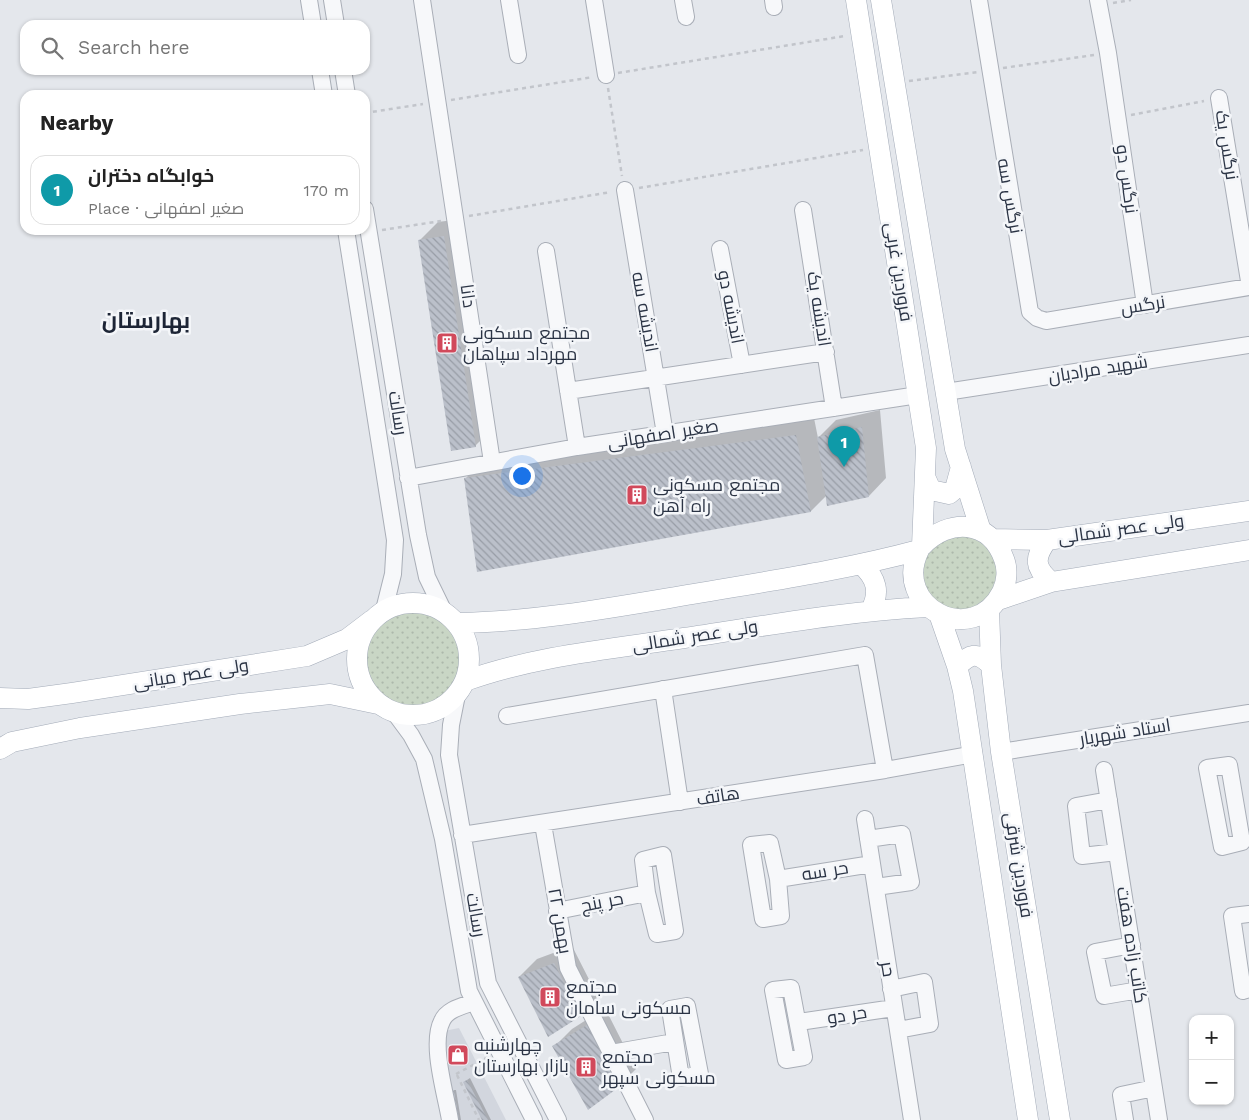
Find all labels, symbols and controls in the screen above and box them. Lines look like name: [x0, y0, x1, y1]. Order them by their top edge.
search box: [20, 20, 370, 75]
icon: search: [38, 34, 66, 62]
text: Search here: [78, 36, 189, 59]
street label: نرگس یک: [1211, 108, 1243, 182]
text: Nearby: [40, 110, 113, 135]
street label: نرگس دو: [1111, 143, 1143, 215]
street label: نرگس سه: [993, 157, 1027, 235]
text: خوابگاه دختران: [88, 164, 214, 187]
text: 1: [54, 181, 60, 200]
text: 170 m: [303, 181, 349, 200]
text: Place · صغیر اصفهانی: [88, 199, 244, 218]
street label: فروردین غربی: [880, 221, 918, 323]
street label: اندیشه دو: [713, 268, 749, 346]
street label: اندیشه سه: [628, 270, 663, 354]
street label: اندیشه یک: [803, 270, 836, 348]
street label: دانا: [456, 283, 481, 309]
street label: نرگس: [1119, 291, 1167, 319]
district label: بهارستان: [102, 308, 190, 334]
place label: مجتمع مسکونی مهرداد سپاهان: [463, 322, 590, 365]
building icon: مجتمع مسکونی مهرداد سپاهان: [435, 331, 459, 355]
street label: شهید مرادیان: [1047, 350, 1149, 388]
street label: رسالت: [384, 389, 412, 437]
street label: صغیر اصفهانی: [606, 414, 720, 454]
pin: 1: [828, 426, 860, 467]
your location: [509, 463, 535, 489]
place label: مجتمع مسکونی راه آهن: [653, 474, 780, 517]
building icon: مجتمع مسکونی راه آهن: [625, 483, 649, 507]
street label: ولی عصر شمالی: [1057, 509, 1185, 549]
street label: ولی عصر شمالی: [631, 615, 759, 657]
street label: ولی عصر میانی: [132, 654, 250, 694]
street label: استاد شهریار: [1077, 714, 1172, 750]
street label: هاتف: [695, 782, 741, 809]
street label: فروردین شرقی: [1000, 811, 1038, 919]
street label: حر سه: [800, 856, 850, 886]
street label: کاتب زاده هفت: [1112, 885, 1152, 1005]
street label: ۲۲ بهمن: [543, 886, 577, 956]
street label: حر پنج: [579, 887, 625, 918]
street label: رسالت: [461, 891, 491, 939]
street label: حر: [876, 959, 900, 978]
place label: مجتمع مسکونی سامان: [566, 976, 691, 1019]
building icon: مجتمع مسکونی سامان: [538, 985, 562, 1009]
street label: حر دو: [826, 1001, 868, 1029]
map controls: [1189, 1015, 1234, 1105]
button: +: [1189, 1015, 1234, 1060]
place label: چهارشنبه بازار بهارستان: [474, 1034, 569, 1077]
shop icon: چهارشنبه بازار بهارستان: [446, 1043, 470, 1067]
place label: مجتمع مسکونی سپهر: [601, 1046, 716, 1089]
building icon: مجتمع مسکونی سپهر: [574, 1055, 598, 1079]
button: −: [1189, 1060, 1234, 1105]

